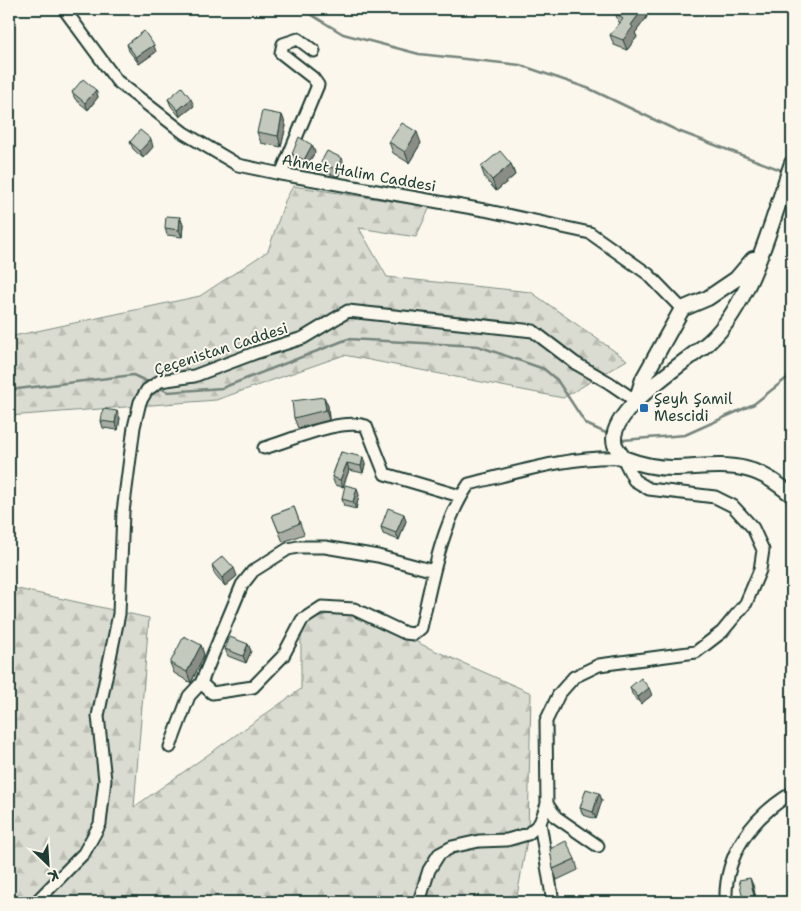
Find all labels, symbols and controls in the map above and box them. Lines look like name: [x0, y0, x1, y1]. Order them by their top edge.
street label: Ahmet Halim Caddesi: [280, 150, 438, 196]
street label: Çeçenistan Caddesi: [152, 318, 290, 380]
place label: Şeyh Şamil Mescidi: [654, 389, 733, 426]
marker: Şeyh Şamil Mescidi: [638, 402, 650, 414]
north arrow: [22, 838, 72, 888]
text: K: [45, 866, 62, 886]

